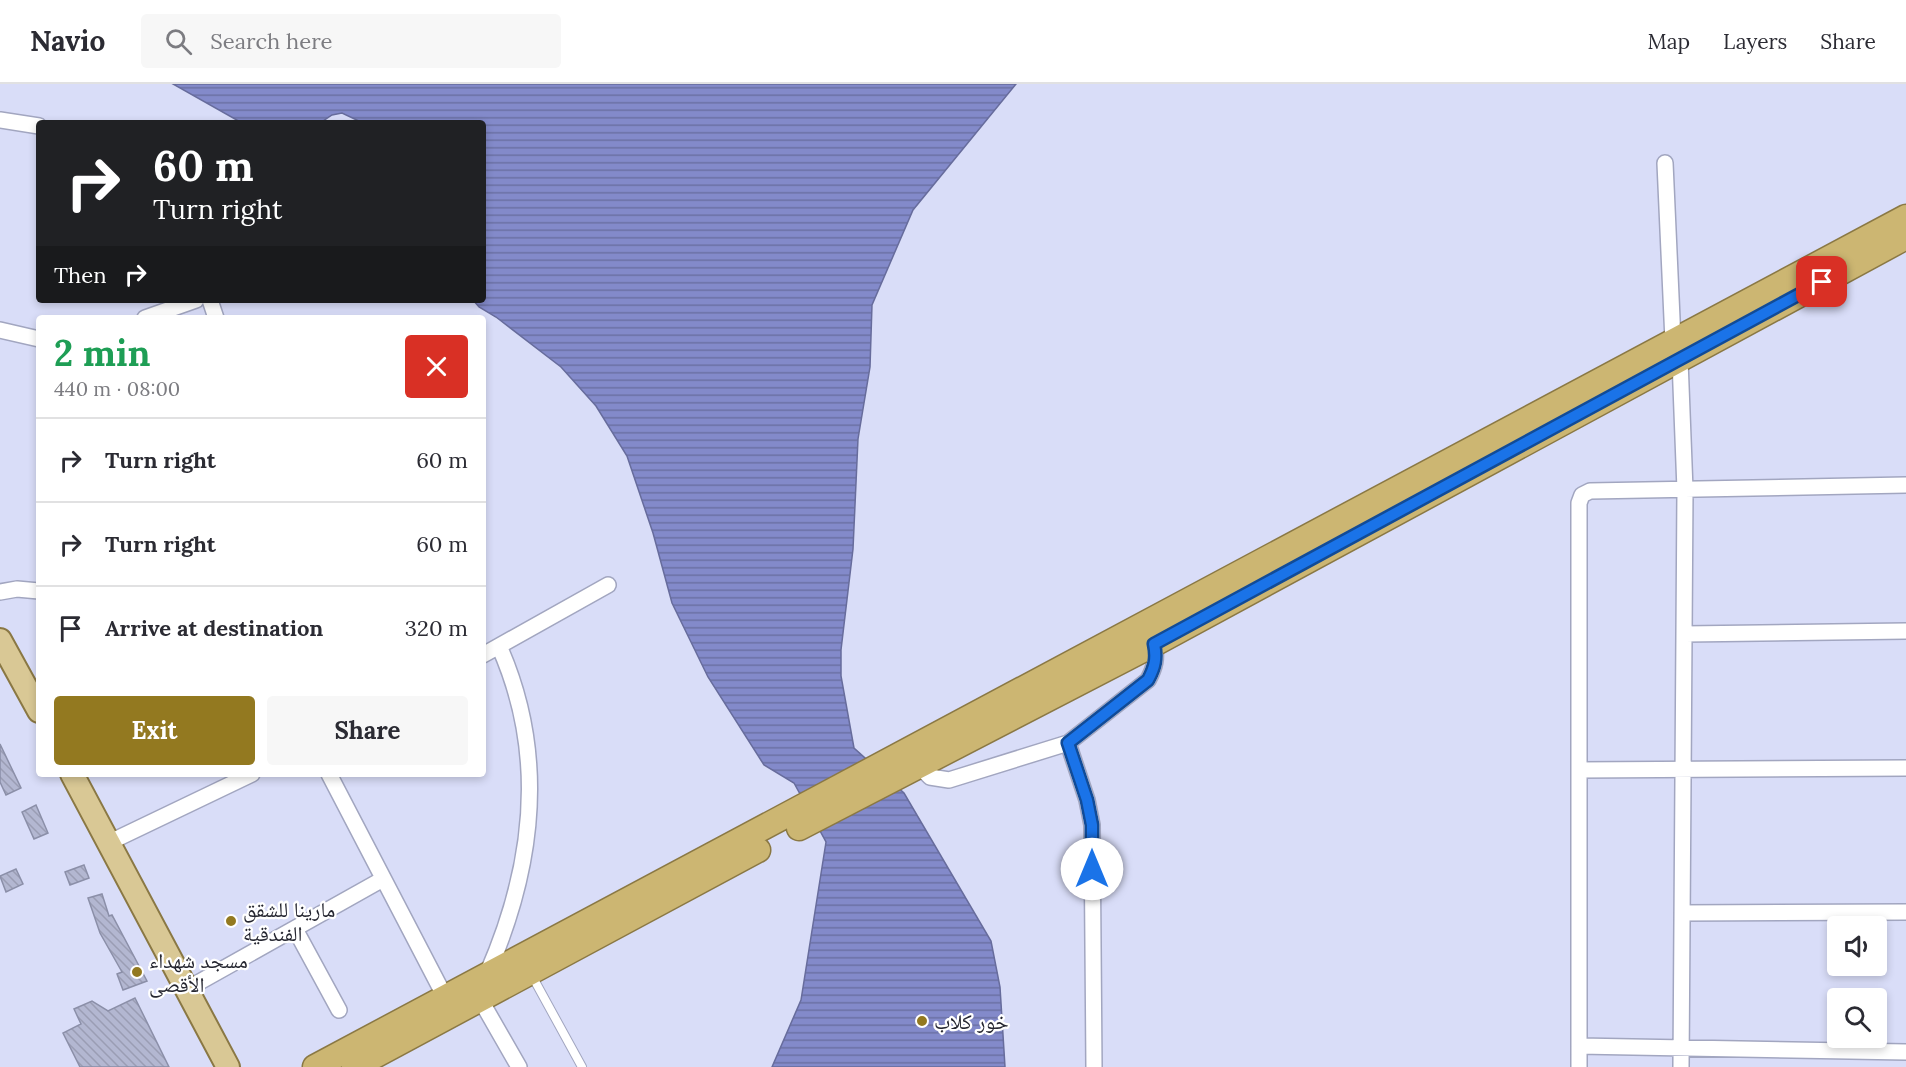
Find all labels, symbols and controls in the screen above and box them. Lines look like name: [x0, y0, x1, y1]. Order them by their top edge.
search box: [141, 14, 561, 68]
text: Navio: [30, 23, 105, 59]
icon: search: [162, 25, 195, 58]
text: Search here: [210, 27, 332, 55]
text: Map: [1647, 28, 1690, 55]
text: Layers: [1723, 28, 1787, 55]
text: Share: [1820, 28, 1876, 55]
text: 60 m: [153, 139, 254, 193]
icon: right: [54, 144, 132, 222]
text: Turn right: [153, 192, 282, 226]
pin: [1796, 256, 1847, 307]
icon: right: [119, 258, 152, 291]
text: Then: [54, 261, 107, 289]
icon: arrive: [1805, 265, 1838, 298]
text: 2 min: [54, 330, 151, 376]
button: close: [405, 335, 468, 398]
text: 440 m · 08:00: [54, 376, 180, 401]
icon: right: [54, 444, 87, 477]
text: Turn right: [105, 446, 216, 474]
text: 60 m: [416, 446, 468, 474]
icon: right: [54, 528, 87, 561]
text: Turn right: [105, 530, 216, 558]
text: 60 m: [416, 530, 468, 558]
icon: arrive: [54, 612, 87, 645]
text: Arrive at destination: [105, 614, 323, 642]
text: 320 m: [405, 614, 468, 642]
button: Exit: [54, 696, 255, 765]
button: Share: [267, 696, 468, 765]
position arrow: [1060, 837, 1124, 901]
place label: مارينا للشقق الفندقية: [243, 896, 335, 947]
marker: مارينا للشقق الفندقية: [224, 914, 238, 928]
map controls: [1827, 916, 1887, 1048]
button: sound: [1827, 916, 1887, 976]
place label: مسجد شهداء الأقصى: [149, 947, 248, 998]
marker: مسجد شهداء الأقصى: [130, 965, 144, 979]
button: search: [1827, 988, 1887, 1048]
place label: خور كلاب: [934, 1008, 1009, 1035]
marker: خور كلاب: [915, 1014, 929, 1028]

